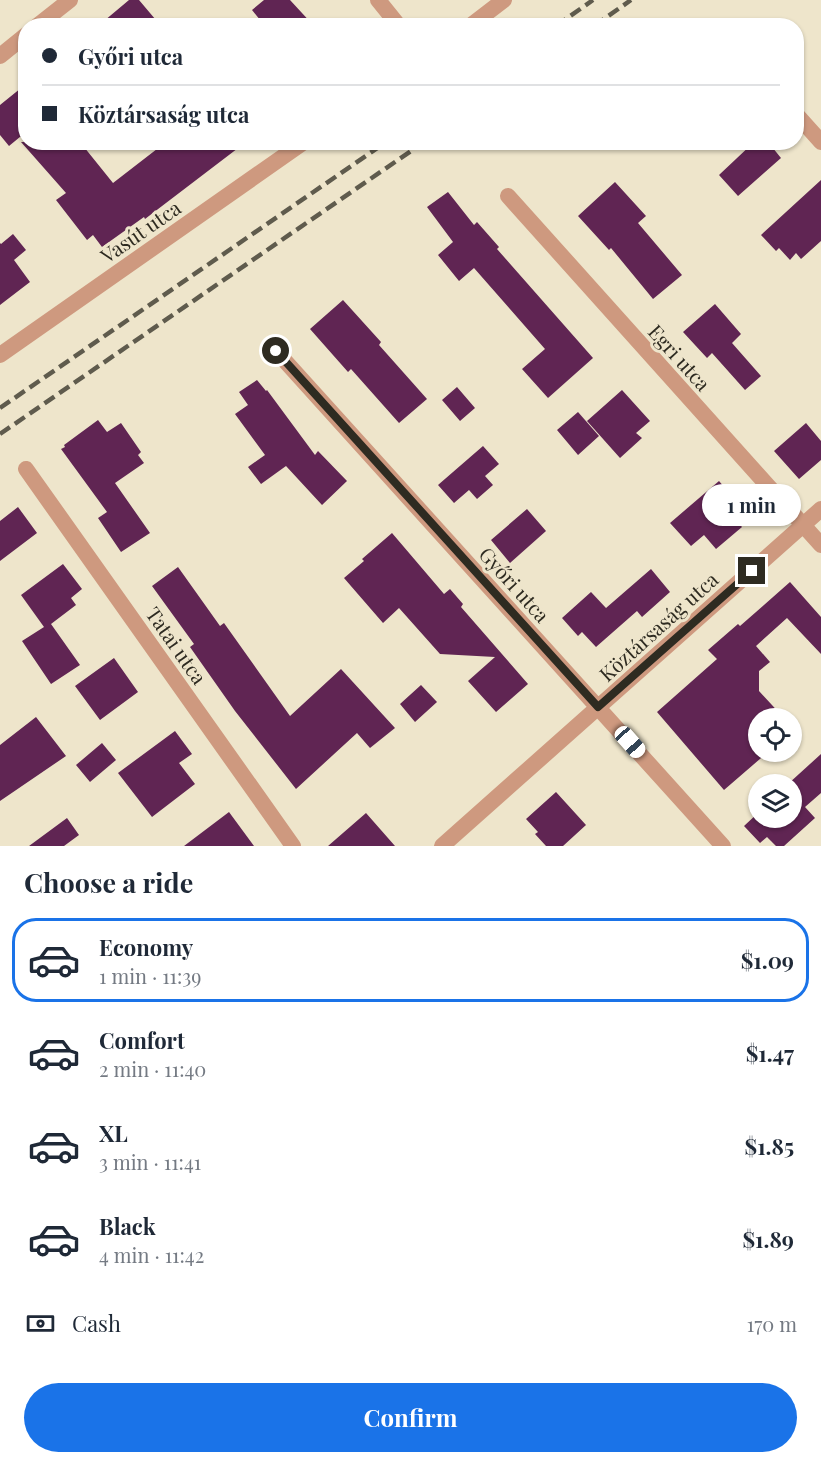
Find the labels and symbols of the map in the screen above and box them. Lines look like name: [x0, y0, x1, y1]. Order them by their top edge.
street label: Vasút utca: [94, 194, 185, 269]
street label: Egri utca: [643, 318, 717, 396]
route start: [262, 337, 289, 364]
callout: 1 min: [702, 484, 801, 526]
street label: Győri utca: [474, 540, 556, 628]
route end: [738, 557, 765, 584]
street label: Köztársaság utca: [593, 565, 723, 687]
street label: Tatai utca: [141, 601, 213, 689]
car: [611, 723, 649, 761]

